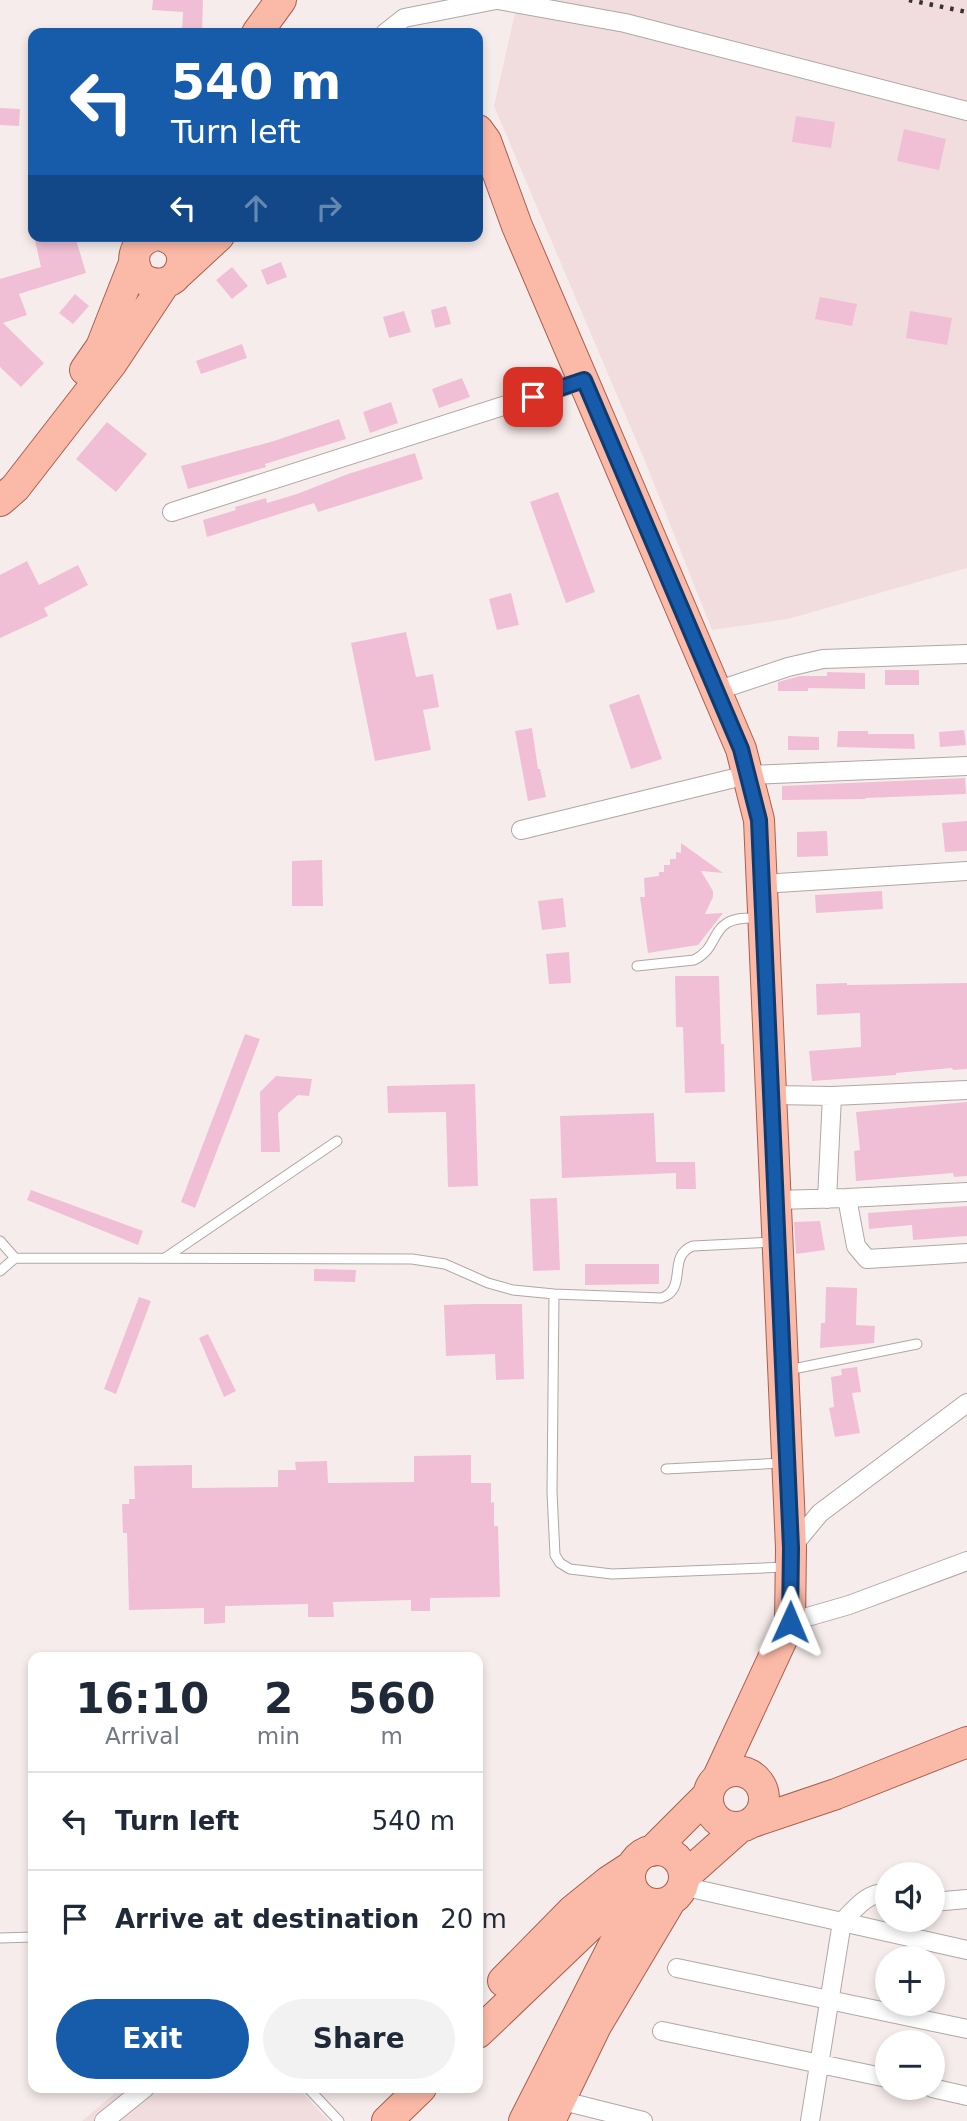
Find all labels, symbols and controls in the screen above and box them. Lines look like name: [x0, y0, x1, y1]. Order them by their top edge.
text: 540 m: [171, 54, 341, 111]
icon: left: [56, 56, 147, 147]
text: Turn left: [171, 113, 301, 151]
icon: left: [164, 189, 202, 227]
icon: ahead: [237, 189, 275, 227]
icon: right: [310, 189, 348, 227]
pin: [503, 367, 563, 427]
icon: arrive: [514, 378, 552, 416]
position arrow: [753, 1585, 827, 1659]
text: 16:10: [76, 1674, 209, 1723]
text: 2: [264, 1674, 293, 1723]
text: 560: [348, 1674, 435, 1723]
text: Arrival: [105, 1723, 180, 1749]
text: min: [257, 1723, 300, 1749]
text: m: [380, 1723, 403, 1749]
icon: left: [56, 1802, 94, 1840]
text: Turn left: [115, 1806, 239, 1836]
text: 540 m: [372, 1806, 455, 1836]
map controls: [875, 1862, 945, 2100]
button: sound: [875, 1862, 945, 1932]
icon: arrive: [56, 1900, 94, 1938]
text: Arrive at destination: [115, 1904, 419, 1934]
text: 20 m: [440, 1904, 507, 1934]
button: +: [875, 1946, 945, 2016]
button: Exit: [56, 1999, 249, 2079]
button: Share: [263, 1999, 455, 2079]
button: −: [875, 2030, 945, 2100]

